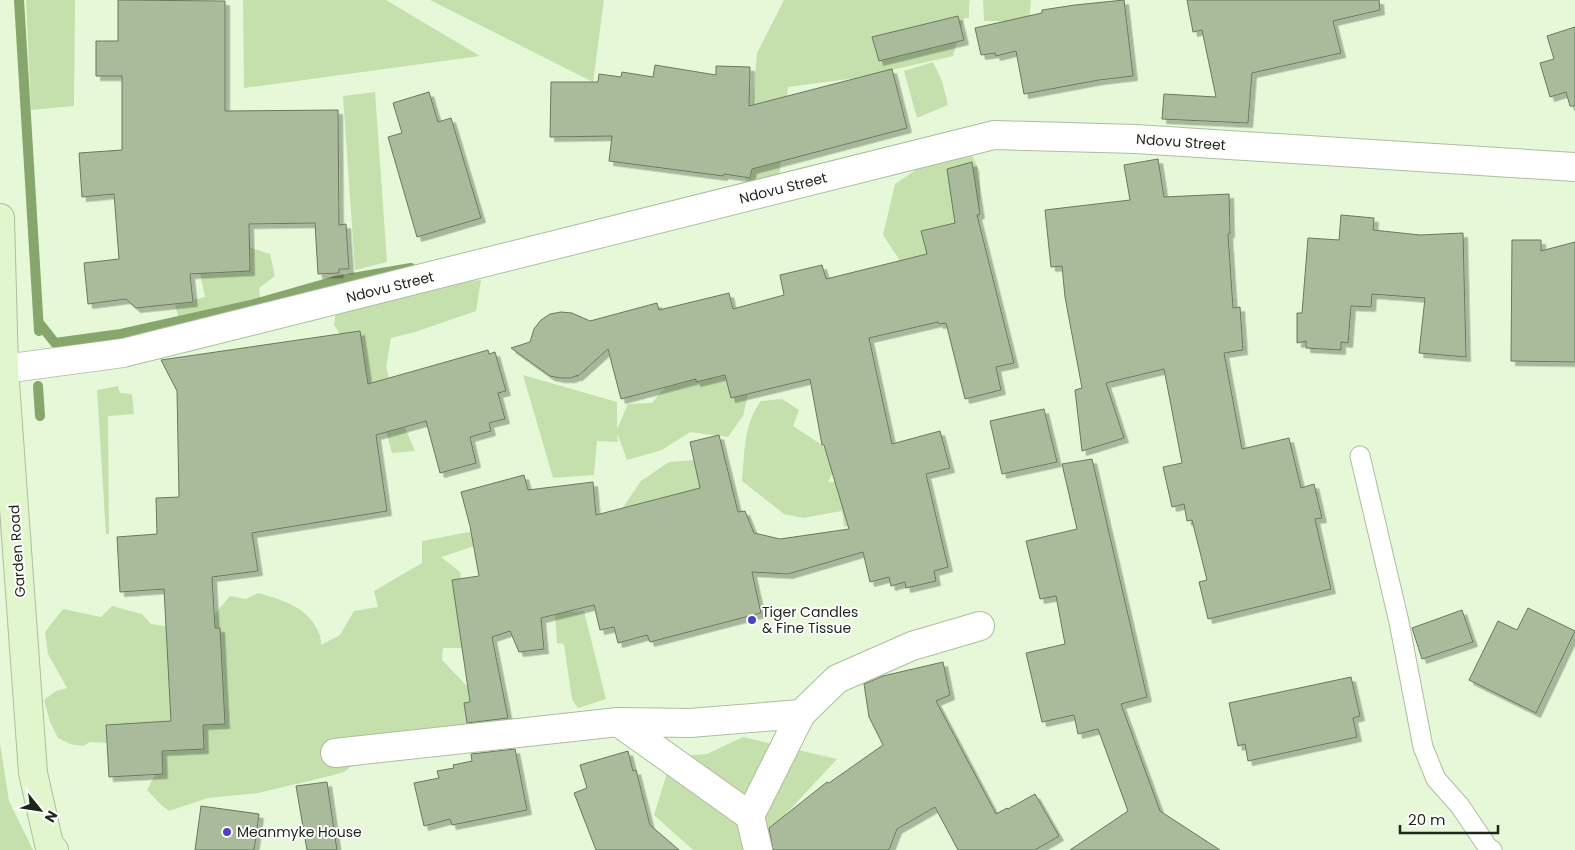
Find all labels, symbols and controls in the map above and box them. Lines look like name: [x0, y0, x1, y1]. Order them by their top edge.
street label: Ndovu Street: [1136, 129, 1226, 155]
street label: Ndovu Street: [737, 167, 829, 209]
street label: Ndovu Street: [344, 266, 436, 308]
street label: Garden Road: [4, 504, 30, 598]
place label: Tiger Candles & Fine Tissue: [762, 602, 858, 638]
marker: Tiger Candles & Fine Tissue: [746, 614, 758, 626]
north arrow: [15, 785, 65, 835]
scale bar: [1400, 802, 1498, 834]
text: N: [40, 807, 63, 826]
text: 20 m: [1408, 809, 1446, 830]
place label: Meanmyke House: [237, 822, 362, 842]
marker: Meanmyke House: [221, 826, 233, 838]

